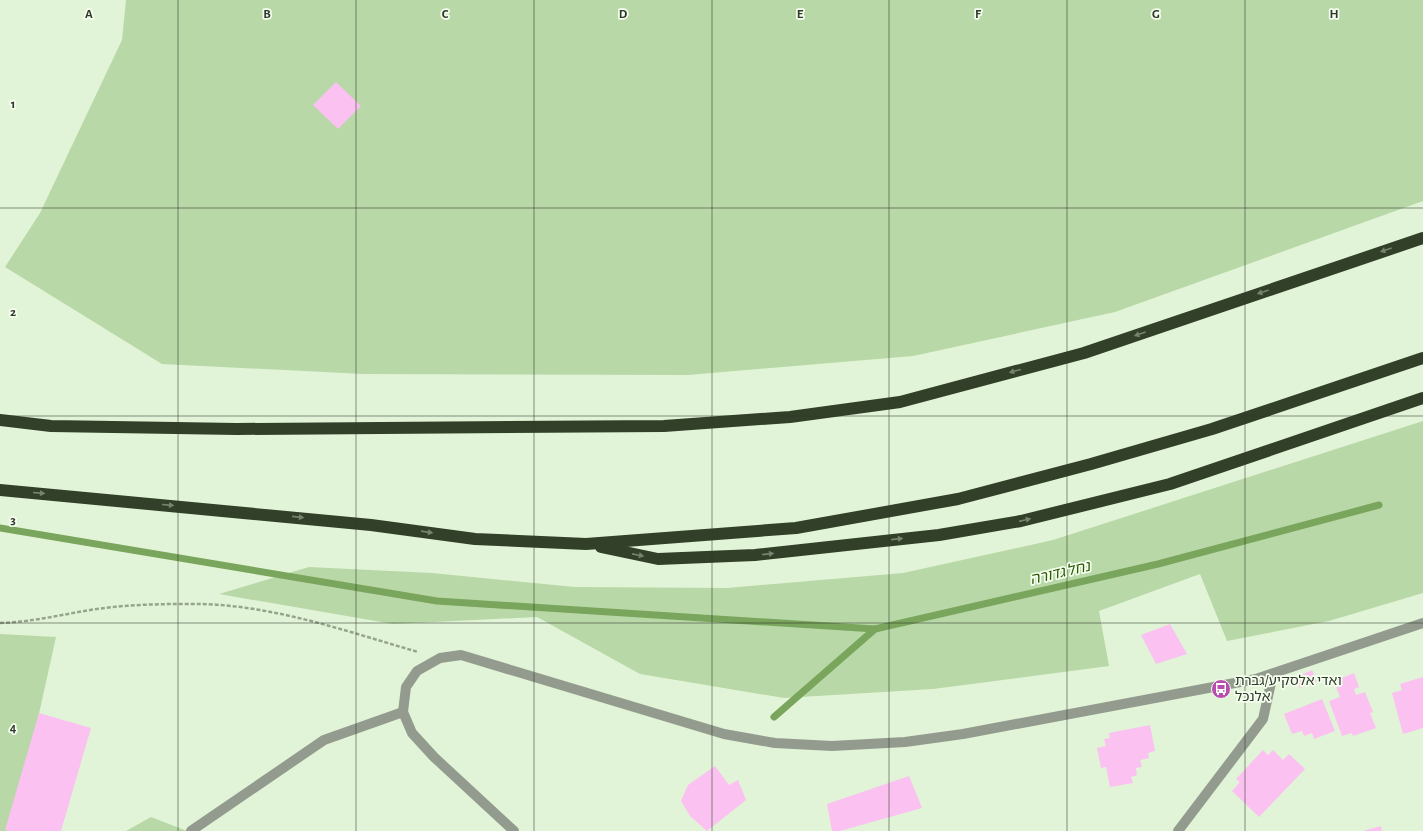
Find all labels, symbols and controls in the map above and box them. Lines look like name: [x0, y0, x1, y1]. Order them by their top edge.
text: A: [85, 8, 93, 21]
text: B: [263, 8, 271, 21]
text: C: [442, 8, 449, 21]
text: D: [619, 8, 628, 21]
text: E: [797, 8, 804, 21]
text: F: [975, 8, 982, 21]
text: G: [1152, 8, 1160, 21]
text: H: [1329, 8, 1339, 21]
text: 1: [11, 98, 15, 111]
one-way arrow: [1380, 248, 1392, 254]
one-way arrow: [1257, 289, 1269, 295]
text: 2: [10, 306, 16, 319]
one-way arrow: [1133, 331, 1145, 337]
one-way arrow: [1009, 368, 1021, 374]
one-way arrow: [33, 490, 45, 496]
one-way arrow: [162, 502, 174, 508]
text: 3: [10, 514, 16, 527]
one-way arrow: [292, 514, 304, 521]
one-way arrow: [1019, 516, 1031, 522]
one-way arrow: [421, 529, 433, 535]
one-way arrow: [891, 536, 903, 543]
one-way arrow: [761, 550, 774, 557]
one-way arrow: [632, 552, 644, 558]
water label: נחל גדורה: [1029, 559, 1093, 587]
place label: ואדי אלסקיע/גברת אלנכל: [1235, 674, 1342, 704]
bus stop icon: ואדי אלסקיע/גברת אלנכל: [1210, 678, 1232, 700]
text: 4: [10, 722, 17, 735]

